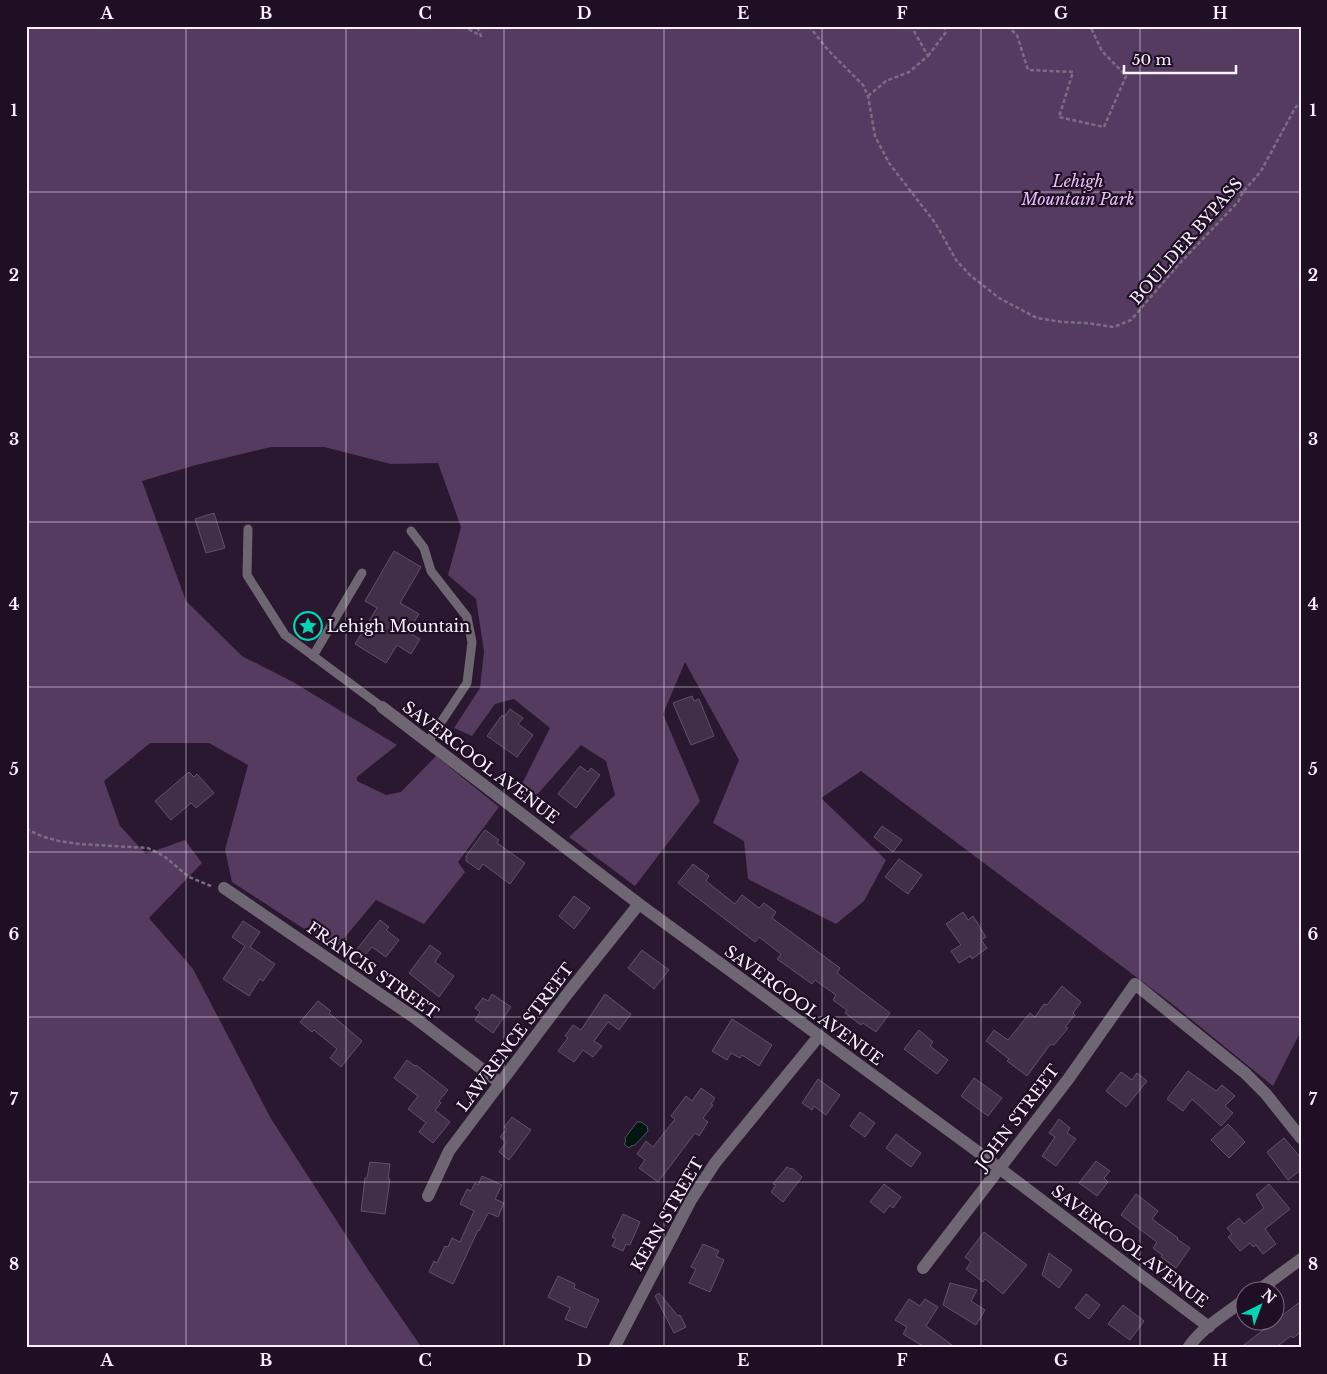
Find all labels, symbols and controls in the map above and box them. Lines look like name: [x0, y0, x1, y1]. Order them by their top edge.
text: A: [100, 3, 115, 23]
text: B: [260, 3, 273, 23]
text: C: [418, 3, 432, 23]
text: D: [577, 3, 591, 23]
text: E: [737, 3, 749, 23]
text: F: [896, 3, 908, 23]
text: G: [1054, 3, 1068, 23]
text: H: [1212, 3, 1228, 23]
scale bar: [1124, 42, 1237, 74]
text: 50 m: [1132, 50, 1172, 69]
text: 1: [11, 100, 18, 120]
text: 1: [1310, 100, 1317, 120]
park label: Lehigh Mountain Park: [1021, 171, 1134, 209]
street label: BOULDER BYPASS: [1126, 174, 1246, 308]
text: 2: [9, 265, 19, 285]
text: 2: [1308, 265, 1318, 285]
text: 3: [9, 429, 19, 449]
text: 3: [1308, 429, 1318, 449]
text: 4: [9, 594, 19, 614]
text: 4: [1308, 594, 1318, 614]
place icon: Lehigh Mountain: [293, 611, 323, 641]
place label: Lehigh Mountain: [327, 616, 470, 636]
street label: SAVERCOOL AVENUE: [399, 697, 563, 827]
text: 5: [9, 759, 19, 779]
text: 5: [1308, 759, 1318, 779]
street label: FRANCIS STREET: [303, 917, 443, 1023]
text: 6: [9, 924, 20, 944]
text: 6: [1308, 924, 1319, 944]
street label: SAVERCOOL AVENUE: [721, 941, 887, 1069]
street label: LAWRENCE STREET: [453, 959, 578, 1115]
street label: JOHN STREET: [970, 1060, 1063, 1175]
text: 7: [10, 1089, 19, 1109]
text: 7: [1309, 1089, 1318, 1109]
street label: KERN STREET: [626, 1154, 708, 1274]
street label: SAVERCOOL AVENUE: [1048, 1181, 1212, 1311]
text: 8: [9, 1254, 19, 1274]
text: 8: [1308, 1254, 1318, 1274]
north arrow: [1234, 1282, 1284, 1332]
text: N: [1258, 1285, 1280, 1307]
text: A: [100, 1350, 115, 1370]
text: B: [260, 1350, 273, 1370]
text: C: [418, 1350, 432, 1370]
text: D: [577, 1350, 591, 1370]
text: E: [737, 1350, 749, 1370]
text: F: [896, 1350, 908, 1370]
text: G: [1054, 1350, 1068, 1370]
text: H: [1212, 1350, 1228, 1370]

